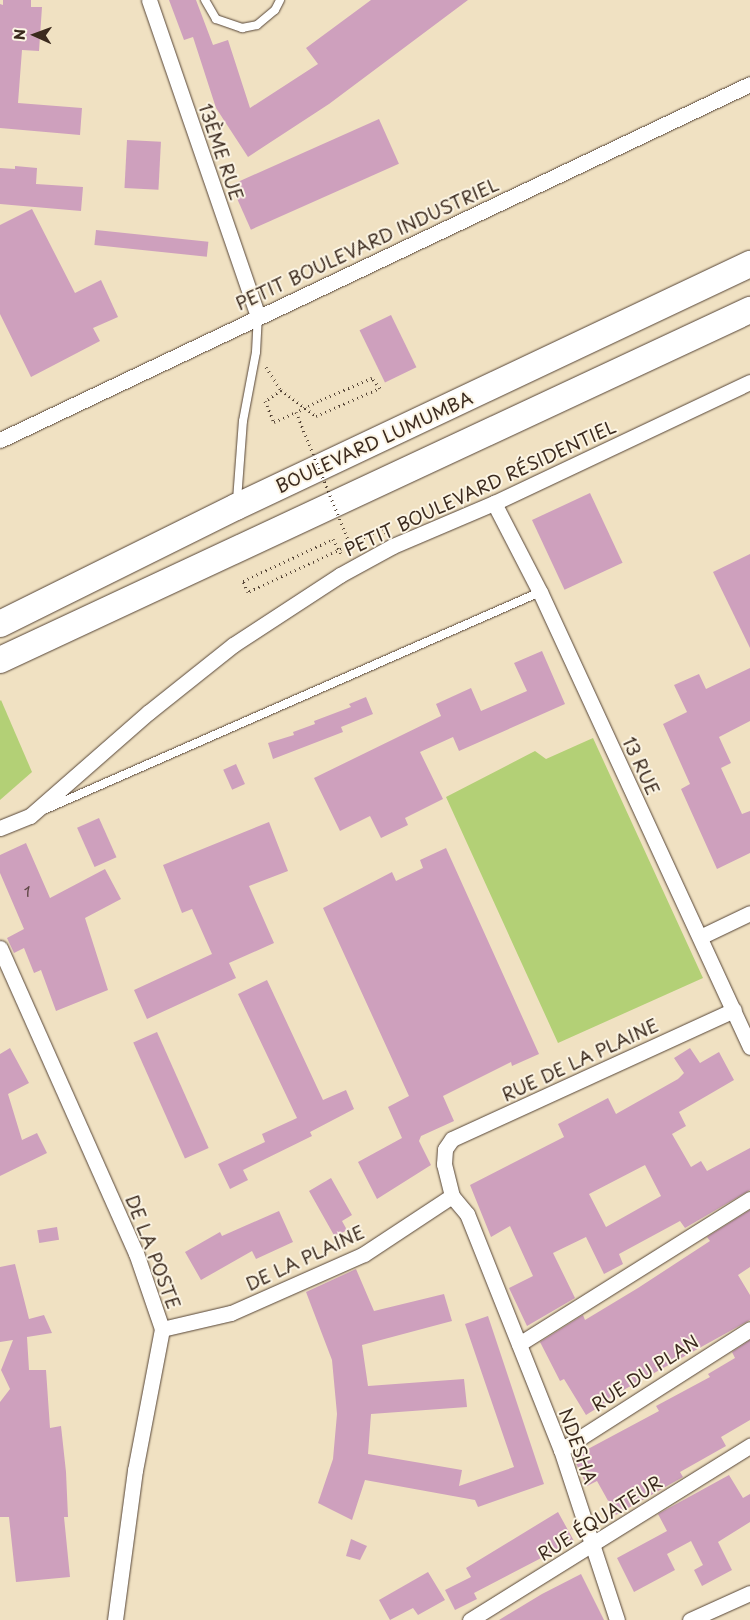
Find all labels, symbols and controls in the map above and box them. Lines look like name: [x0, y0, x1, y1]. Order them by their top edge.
north arrow: [10, 10, 60, 60]
text: N: [9, 29, 30, 40]
street label: 13ÈME RUE: [194, 100, 248, 204]
street label: PETIT BOULEVARD INDUSTRIEL: [232, 174, 502, 314]
street label: BOULEVARD LUMUMBA: [272, 387, 476, 497]
street label: PETIT BOULEVARD RÉSIDENTIEL: [342, 416, 618, 560]
street label: 13 RUE: [618, 732, 664, 800]
house number: 1: [24, 882, 30, 900]
street label: RUE DE LA PLAINE: [498, 1014, 662, 1106]
street label: DE LA POSTE: [121, 1192, 185, 1312]
street label: DE LA PLAINE: [242, 1221, 368, 1295]
street label: RUE DU PLAN: [586, 1329, 704, 1417]
street label: NDESHA: [554, 1405, 602, 1487]
street label: RUE ÉQUATEUR: [533, 1471, 667, 1565]

